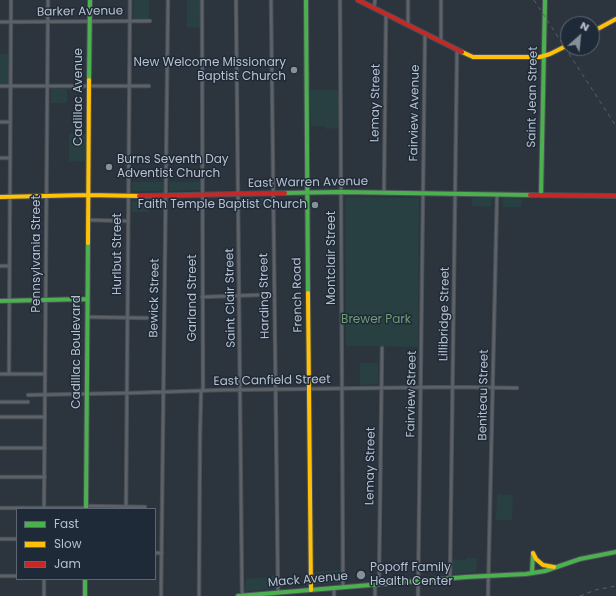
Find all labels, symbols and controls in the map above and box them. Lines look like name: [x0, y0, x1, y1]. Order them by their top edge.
street label: Barker Avenue: [37, 4, 123, 20]
north arrow: [560, 16, 600, 56]
text: N: [578, 17, 592, 35]
street label: Saint Jean Street: [525, 46, 541, 148]
street label: Cadillac Avenue: [72, 48, 86, 146]
place label: New Welcome Missionary Baptist Church: [134, 56, 286, 84]
street label: Lemay Street: [368, 64, 384, 142]
street label: Fairview Avenue: [407, 64, 423, 162]
marker: New Welcome Missionary Baptist Church: [289, 65, 299, 75]
place label: Burns Seventh Day Adventist Church: [117, 153, 229, 181]
marker: Burns Seventh Day Adventist Church: [104, 162, 114, 172]
street label: East Warren Avenue: [248, 175, 368, 191]
street label: Pennsylvania Street: [30, 195, 44, 313]
place label: Faith Temple Baptist Church: [138, 198, 307, 212]
marker: Faith Temple Baptist Church: [310, 200, 320, 210]
street label: Montclair Street: [325, 211, 339, 305]
street label: Hurlbut Street: [111, 213, 125, 295]
street label: Saint Clair Street: [223, 248, 239, 348]
street label: Harding Street: [257, 253, 273, 339]
street label: Garland Street: [186, 254, 200, 342]
street label: French Road: [290, 257, 306, 333]
street label: Bewick Street: [147, 258, 163, 338]
street label: Lillibridge Street: [437, 267, 453, 361]
street label: Cadillac Boulevard: [70, 295, 84, 409]
park label: Brewer Park: [341, 313, 411, 327]
street label: Beniteau Street: [476, 349, 492, 441]
street label: Fairview Street: [404, 350, 420, 438]
street label: East Canfield Street: [213, 373, 331, 389]
street label: Lemay Street: [363, 427, 379, 505]
legend: [16, 508, 156, 580]
text: Fast: [54, 515, 79, 532]
text: Slow: [54, 535, 82, 552]
text: Jam: [54, 555, 81, 572]
place label: Popoff Family Health Center: [370, 561, 453, 589]
street label: Mack Avenue: [267, 569, 349, 591]
marker: Popoff Family Health Center: [355, 569, 367, 581]

